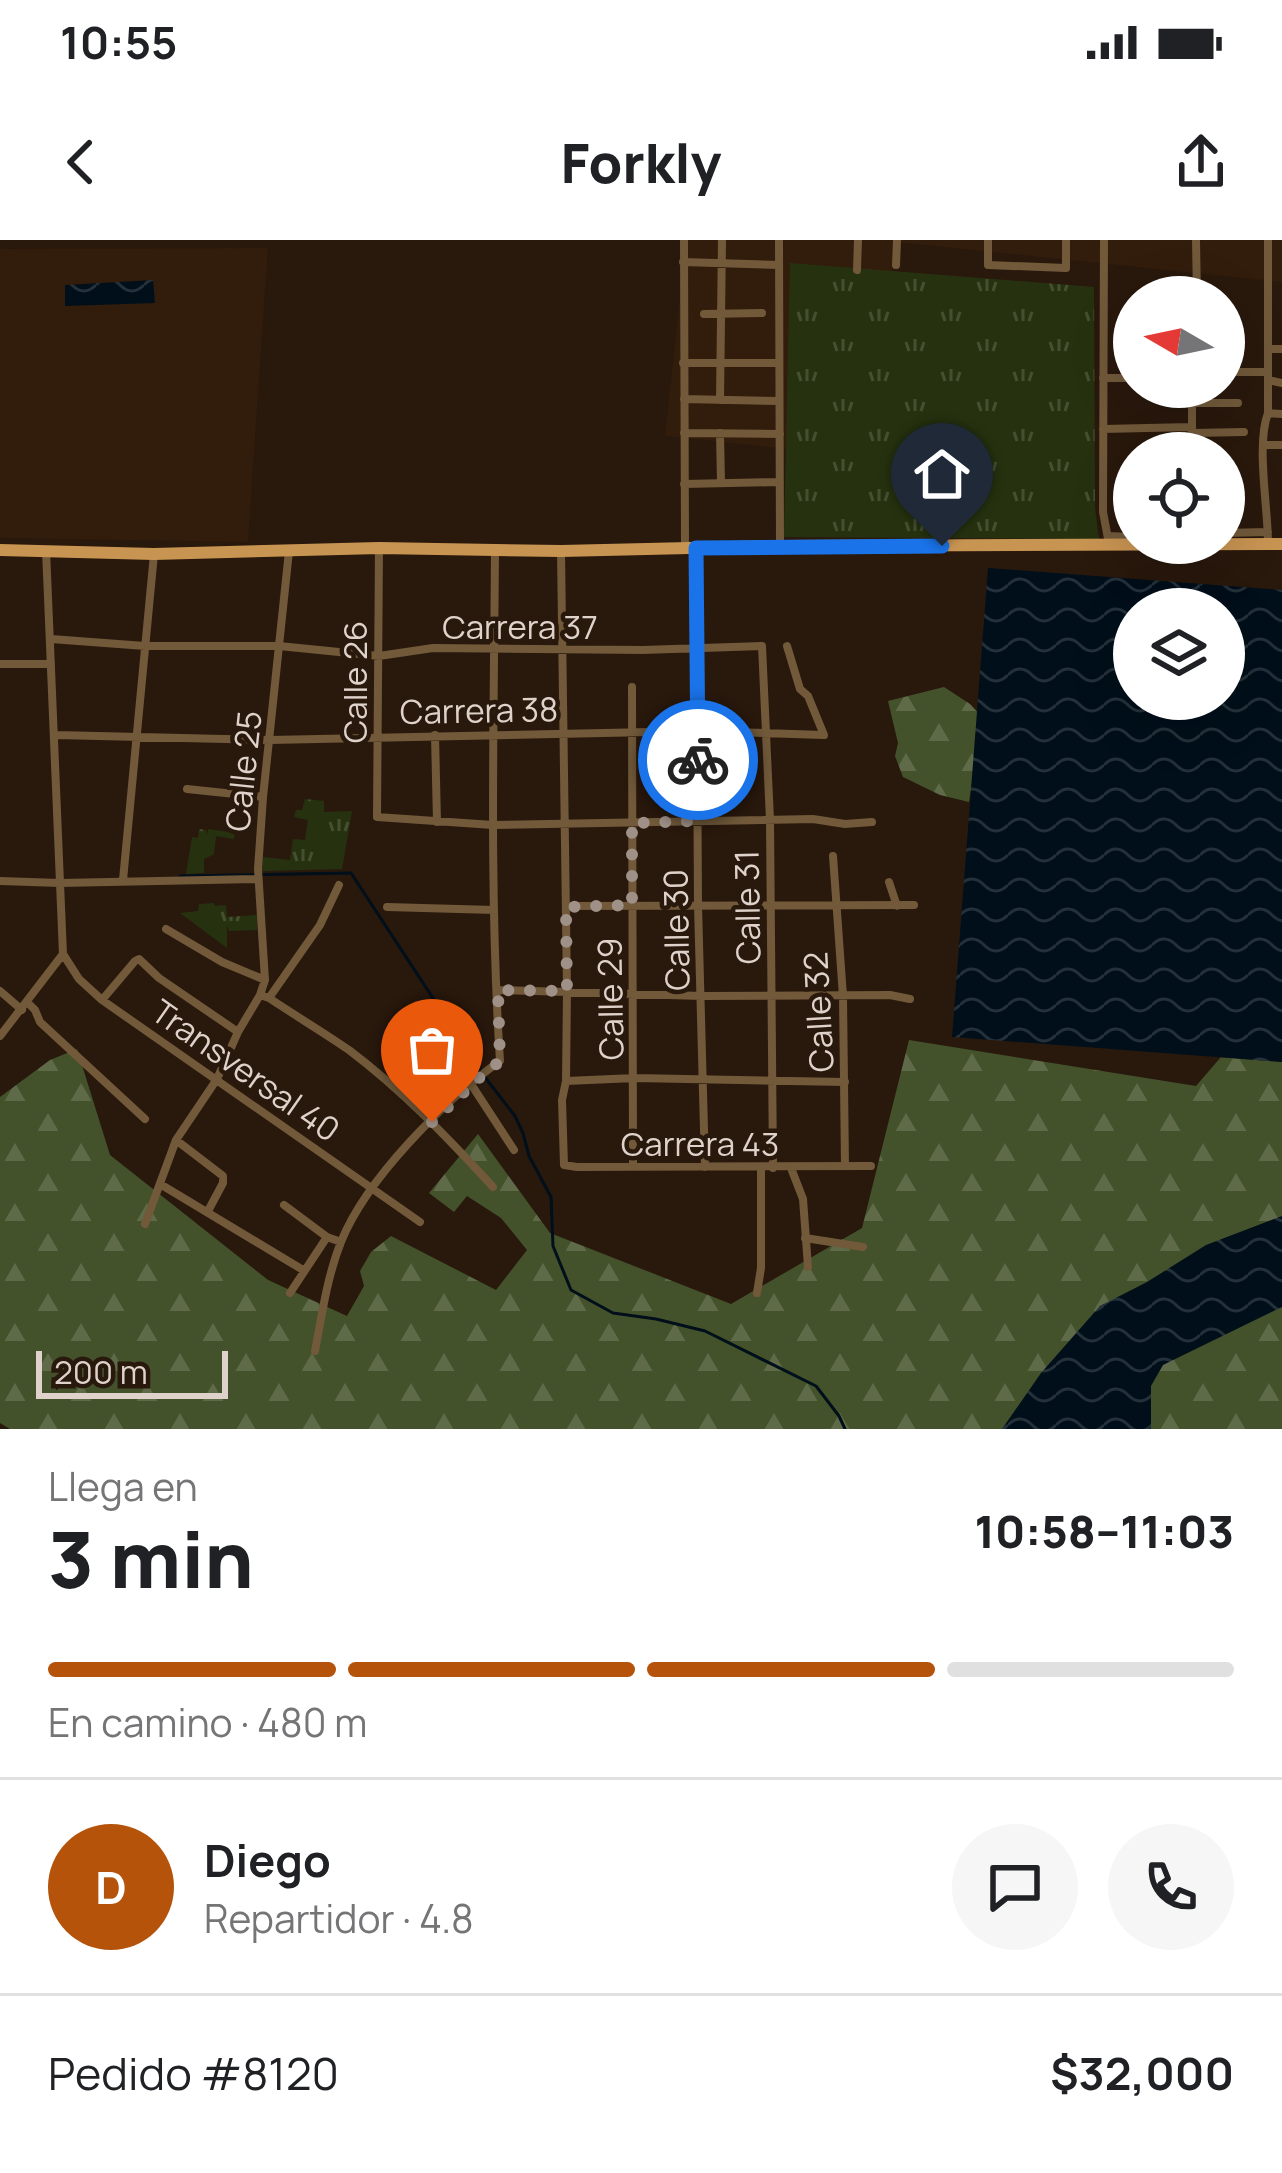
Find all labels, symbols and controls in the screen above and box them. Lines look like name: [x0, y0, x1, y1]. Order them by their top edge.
text: 10:55: [60, 11, 177, 73]
text: Forkly: [561, 125, 721, 199]
icon: back: [48, 129, 114, 195]
icon: share: [1168, 129, 1234, 195]
north arrow: [1113, 276, 1245, 408]
map controls: [1113, 276, 1245, 720]
pin: [891, 423, 993, 546]
button: locate: [1113, 432, 1245, 564]
icon: home: [909, 441, 975, 507]
button: layers: [1113, 588, 1245, 720]
street label: Carrera 37: [442, 604, 598, 649]
street label: Calle 26: [332, 621, 377, 743]
street label: Carrera 38: [399, 686, 559, 734]
courier: [638, 700, 758, 820]
street label: Calle 25: [214, 708, 272, 834]
icon: bike: [665, 727, 731, 793]
street label: Calle 31: [724, 849, 770, 965]
street label: Calle 30: [652, 869, 700, 991]
street label: Calle 29: [586, 937, 634, 1061]
street label: Calle 32: [792, 951, 844, 1073]
street label: Transversal 40: [143, 988, 349, 1152]
pin: [381, 999, 483, 1122]
icon: bag: [399, 1017, 465, 1083]
street label: Carrera 43: [621, 1121, 779, 1166]
scale bar: [36, 1345, 228, 1398]
text: 200 m: [54, 1349, 148, 1394]
text: Llega en: [48, 1459, 198, 1513]
text: 10:58–11:03: [974, 1500, 1234, 1562]
text: 3 min: [48, 1505, 254, 1611]
text: En camino · 480 m: [48, 1695, 367, 1749]
button: chat: [952, 1824, 1078, 1950]
button: phone: [1108, 1824, 1234, 1950]
text: Diego: [204, 1829, 331, 1891]
text: D: [95, 1856, 127, 1918]
text: Repartidor · 4.8: [204, 1891, 474, 1945]
text: Pedido #8120: [48, 2042, 339, 2104]
text: $32,000: [1050, 2042, 1234, 2104]

